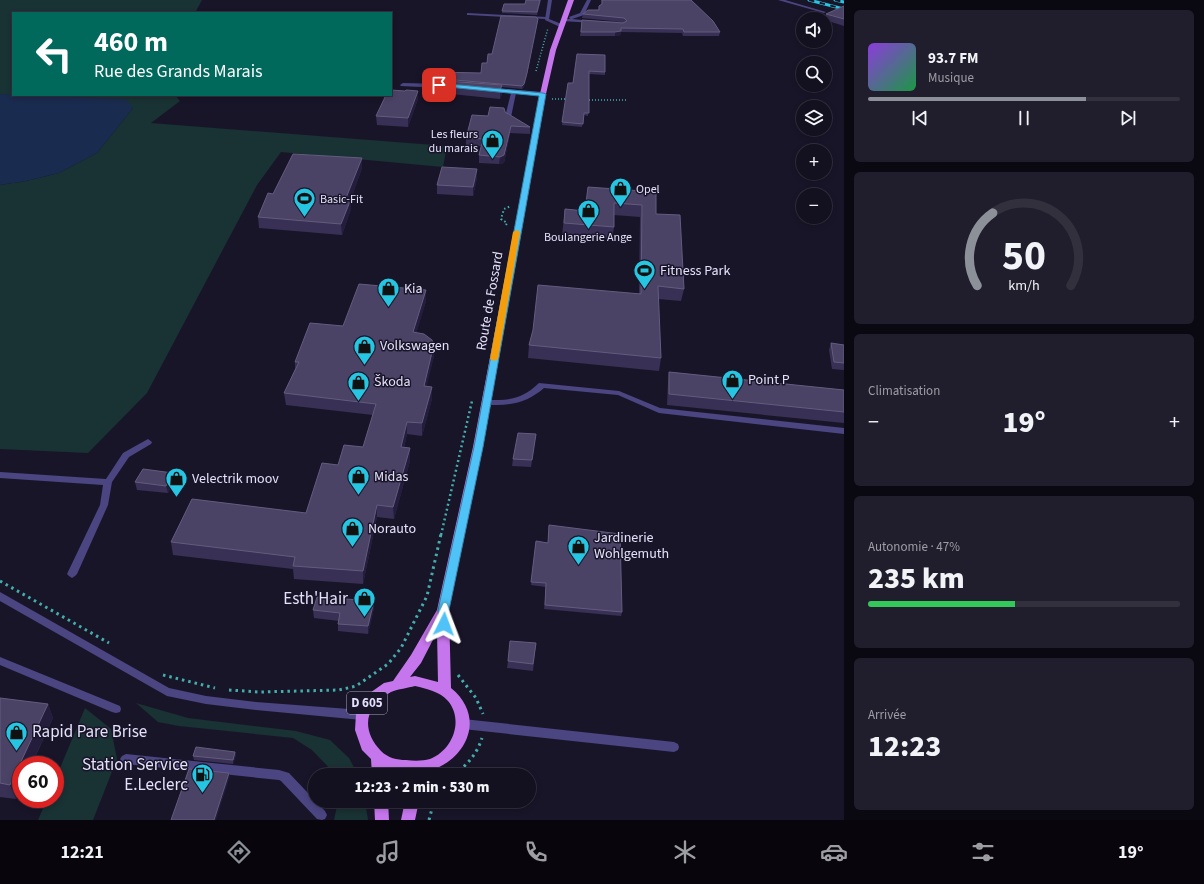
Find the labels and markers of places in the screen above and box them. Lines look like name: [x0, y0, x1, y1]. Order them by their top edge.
pin: [422, 68, 456, 102]
place label: Les fleurs du marais: [429, 126, 478, 157]
shop icon: Les fleurs du marais: [480, 128, 506, 161]
shop icon: Opel: [607, 176, 633, 209]
place label: Opel: [636, 181, 660, 198]
sports icon: Basic-Fit: [292, 186, 318, 219]
place label: Basic-Fit: [320, 191, 363, 208]
shop icon: Boulangerie Ange: [575, 197, 601, 230]
place label: Boulangerie Ange: [544, 229, 632, 246]
sports icon: Fitness Park: [632, 258, 658, 291]
place label: Fitness Park: [660, 261, 730, 281]
shop icon: Kia: [376, 276, 402, 309]
place label: Kia: [404, 279, 423, 299]
shop icon: Volkswagen: [352, 333, 378, 366]
place label: Volkswagen: [380, 336, 449, 356]
shop icon: Point P: [720, 367, 746, 400]
shop icon: Škoda: [346, 369, 372, 402]
place label: Point P: [748, 370, 790, 390]
place label: Škoda: [374, 372, 411, 392]
shop icon: Midas: [345, 464, 371, 497]
shop icon: Velectrik moov: [163, 466, 189, 499]
place label: Midas: [374, 467, 408, 487]
place label: Velectrik moov: [192, 469, 279, 489]
shop icon: Norauto: [340, 516, 366, 549]
place label: Norauto: [368, 519, 416, 539]
place label: Jardinerie Wohlgemuth: [594, 528, 669, 564]
shop icon: Jardinerie Wohlgemuth: [566, 533, 592, 566]
shop icon: Esth'Hair: [351, 586, 377, 619]
place label: Esth'Hair: [283, 587, 348, 611]
shop icon: Rapid Pare Brise: [3, 719, 29, 752]
place label: Rapid Pare Brise: [32, 720, 147, 744]
place label: Station Service E.Leclerc: [82, 753, 188, 797]
fuel station icon: Station Service E.Leclerc: [190, 762, 216, 795]

